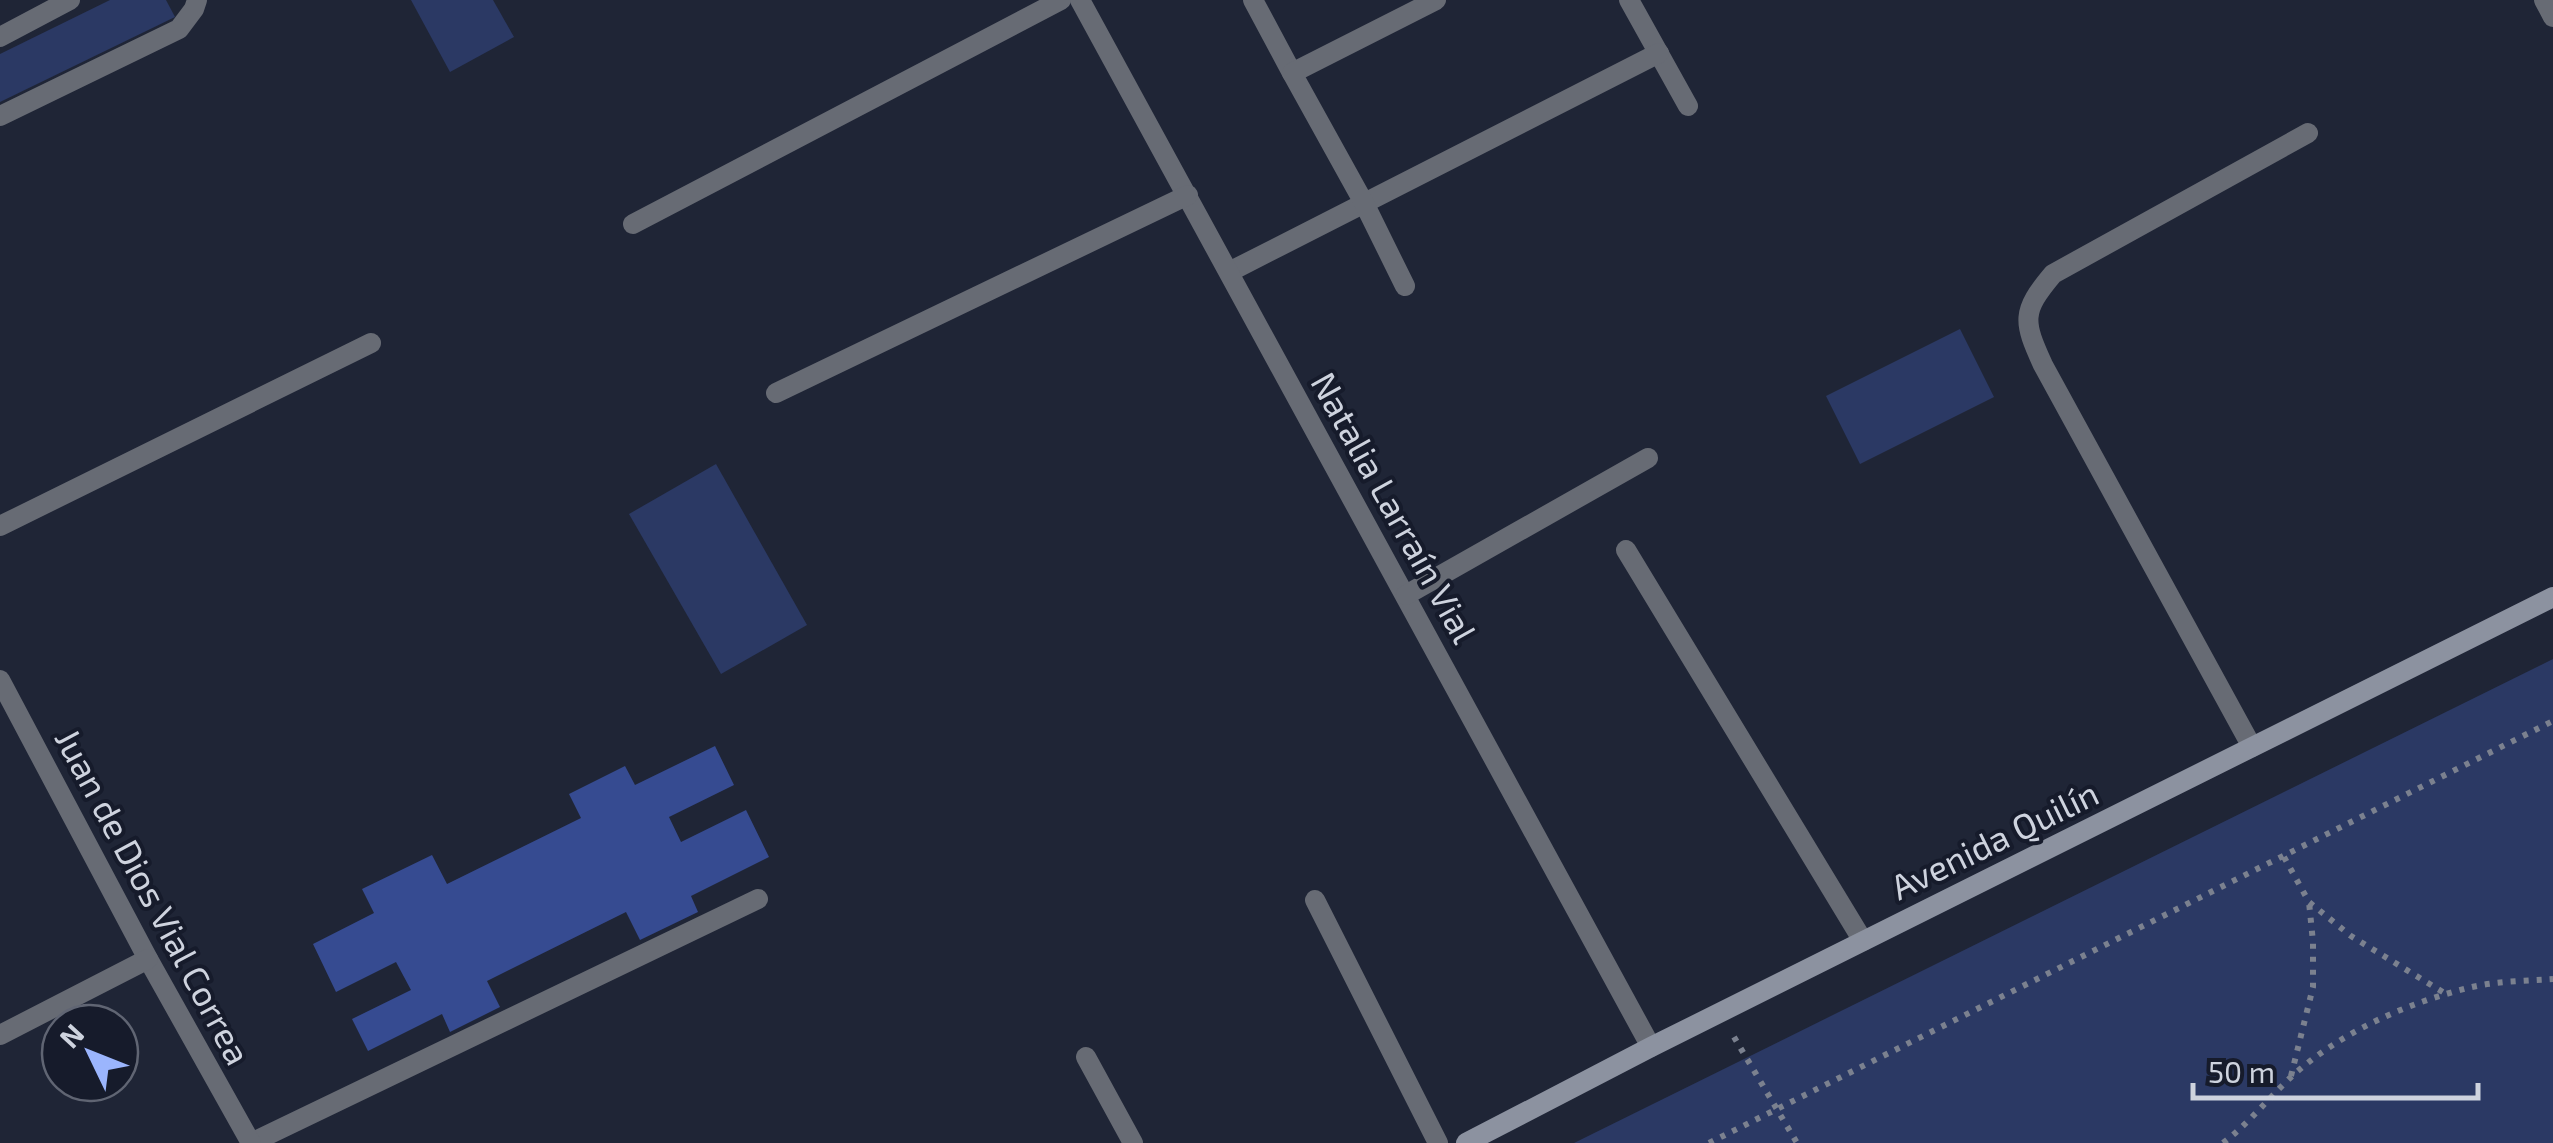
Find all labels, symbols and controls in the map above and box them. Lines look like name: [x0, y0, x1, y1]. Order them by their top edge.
street label: Natalia Larraín Vial: [1303, 364, 1487, 650]
street label: Juan de Dios Vial Correa: [48, 721, 260, 1071]
street label: Avenida Quilín: [1883, 771, 2105, 907]
north arrow: [40, 1003, 140, 1103]
text: N: [52, 1016, 90, 1054]
scale bar: [2193, 1038, 2478, 1100]
text: 50 m: [2208, 1053, 2275, 1089]

